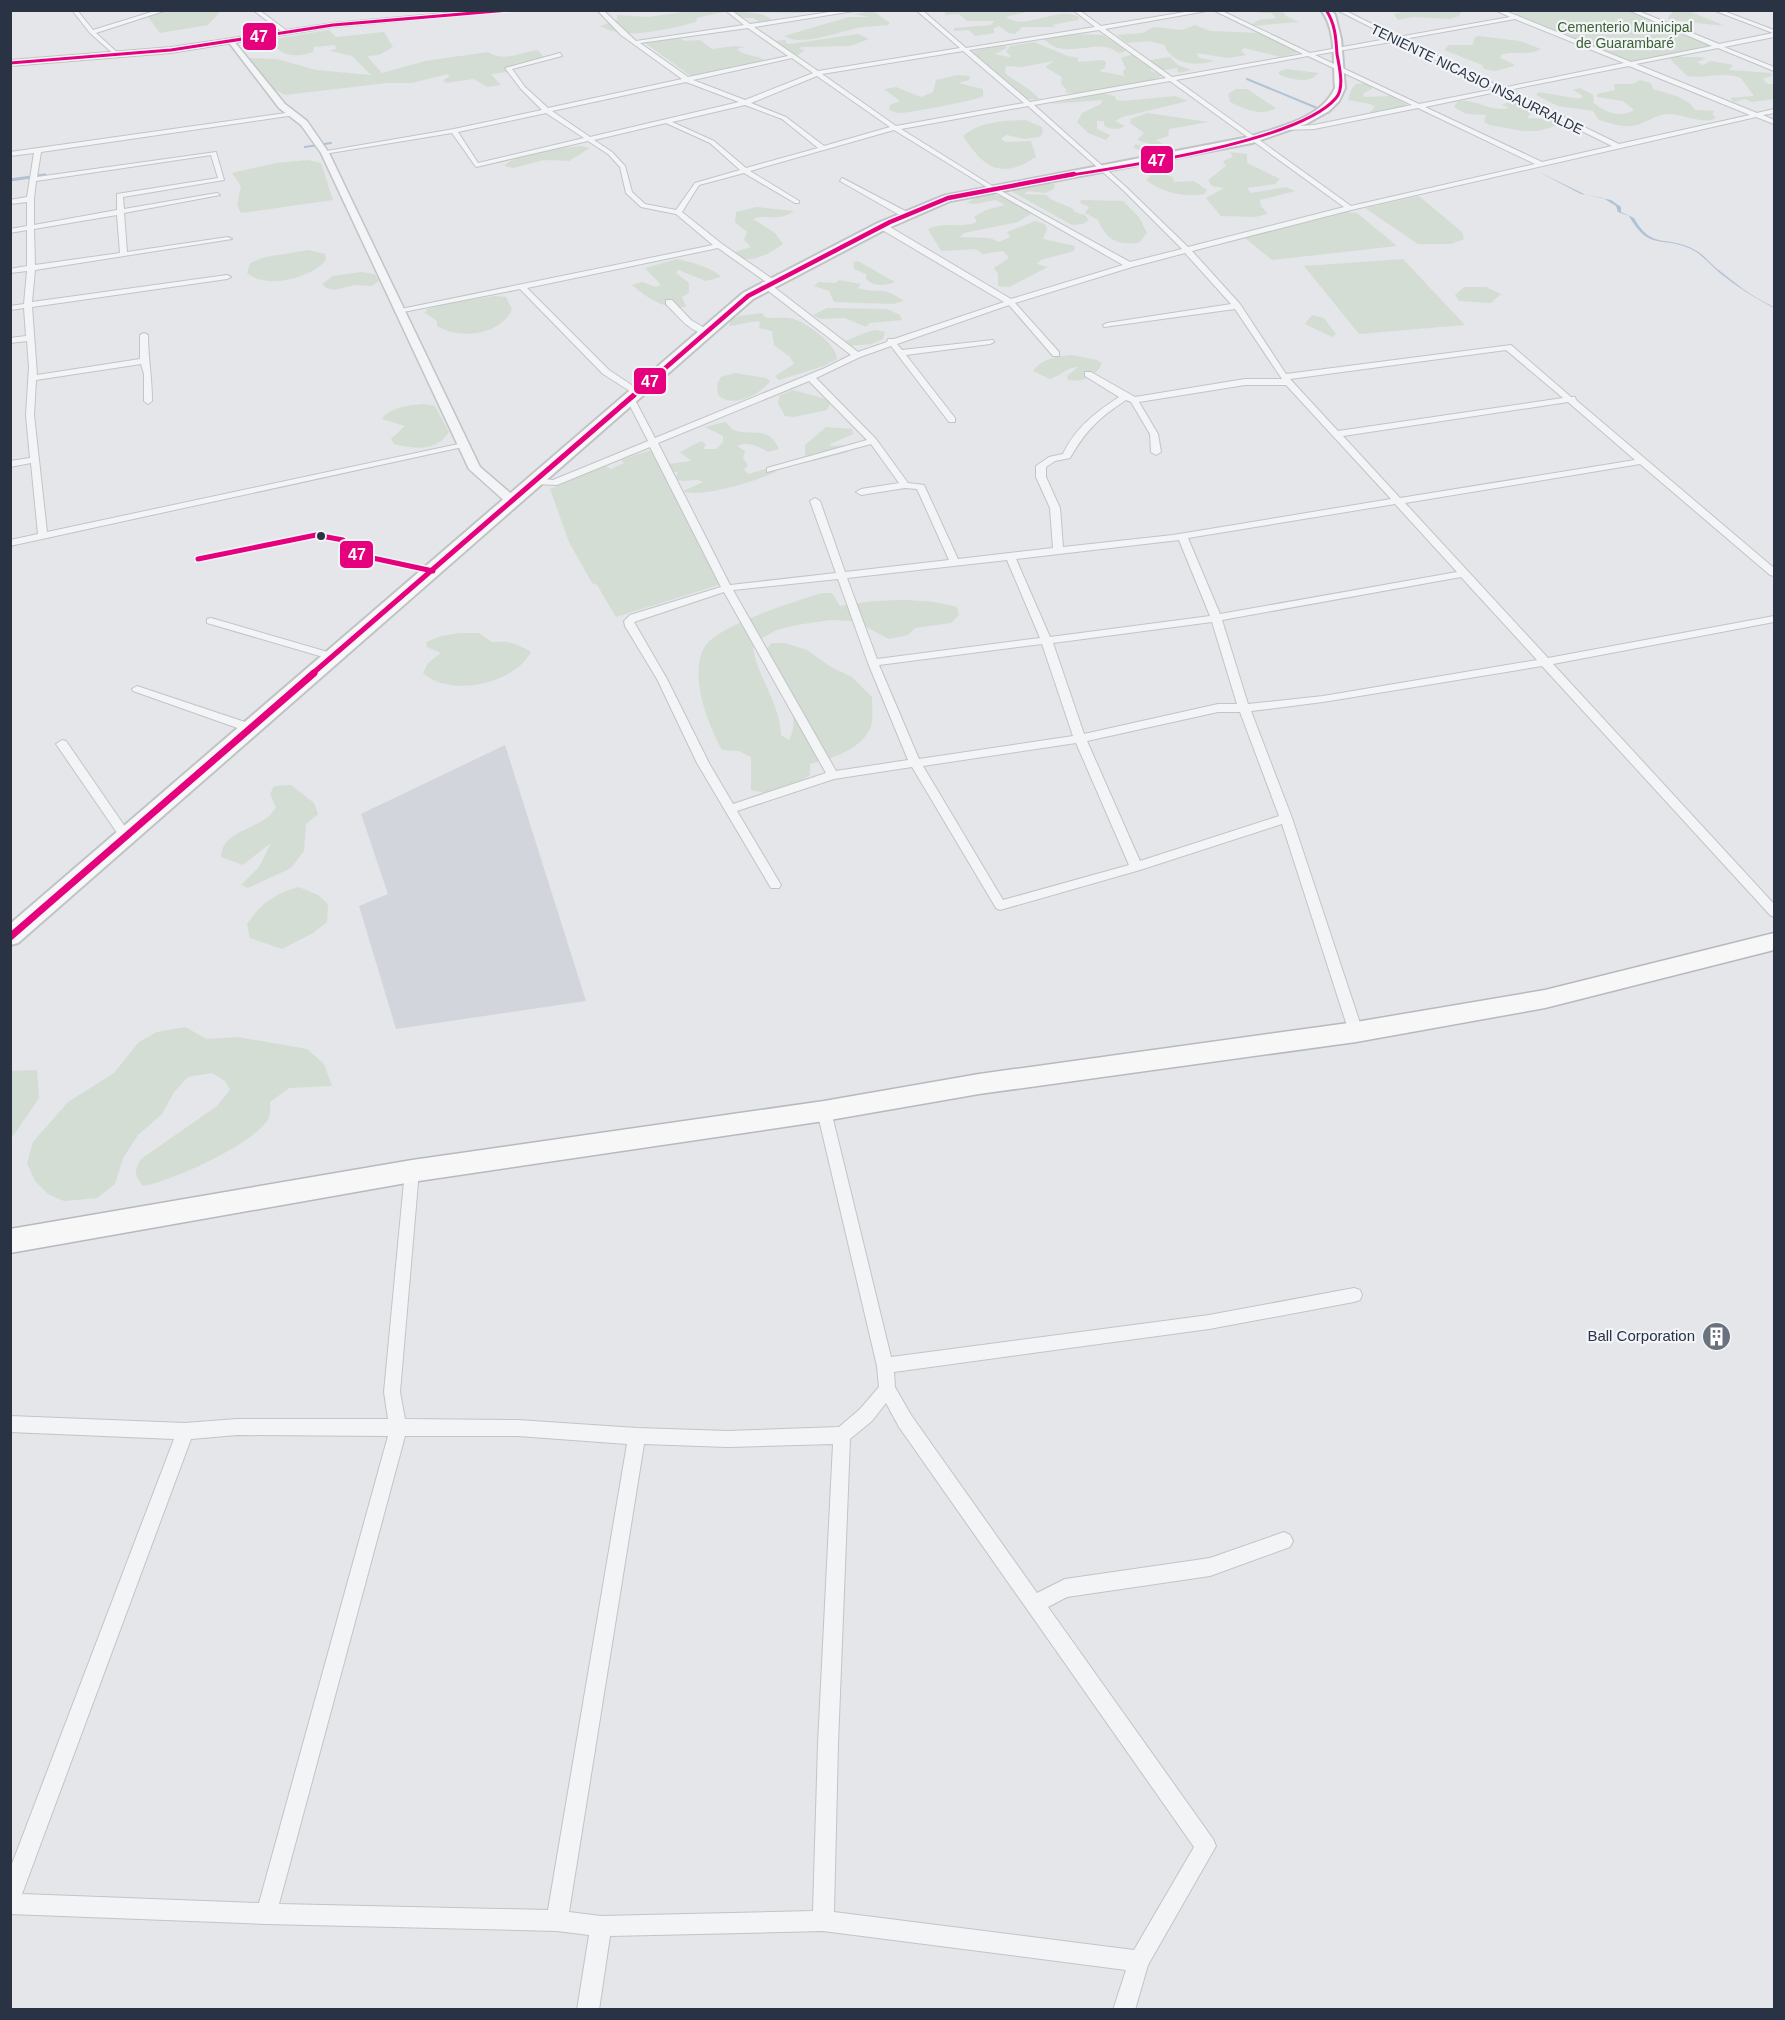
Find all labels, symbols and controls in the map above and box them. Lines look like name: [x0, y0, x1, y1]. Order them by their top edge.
park label: Cementerio Municipal de Guarambaré: [1557, 19, 1693, 51]
street label: TENIENTE NICASIO INSAURRALDE: [1368, 20, 1586, 138]
line badge: 47: [242, 22, 277, 51]
text: 47: [250, 28, 268, 45]
line badge: 47: [1140, 145, 1174, 174]
text: 47: [1148, 152, 1166, 169]
line badge: 47: [633, 367, 667, 395]
text: 47: [641, 373, 659, 390]
unlabelled marker: [315, 530, 327, 542]
line badge: 47: [339, 540, 374, 569]
text: 47: [348, 546, 366, 563]
building icon: Ball Corporation: [1700, 1320, 1732, 1352]
place label: Ball Corporation: [1587, 1327, 1695, 1344]

